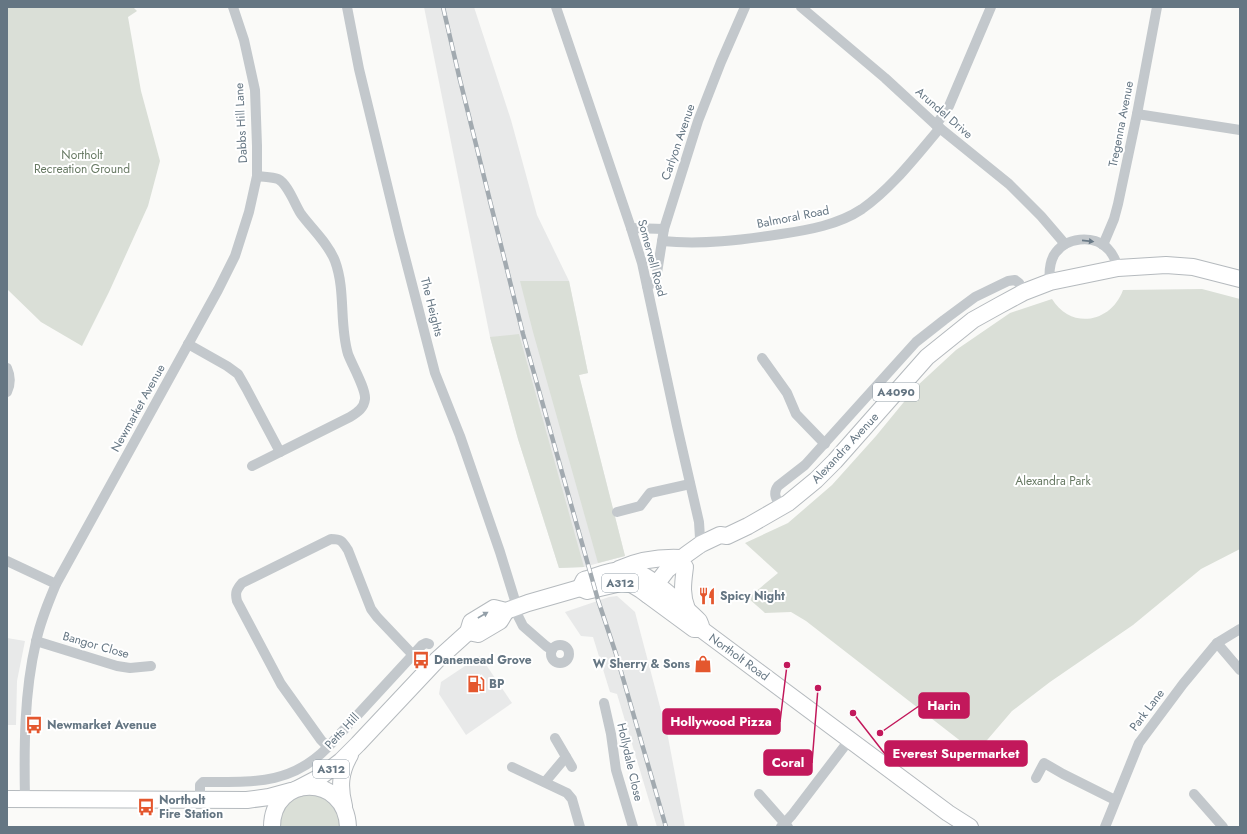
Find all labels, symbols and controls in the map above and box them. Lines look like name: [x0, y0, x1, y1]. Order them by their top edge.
street label: Tregenna Avenue: [1104, 80, 1138, 168]
street label: Dabbs Hill Lane: [230, 82, 252, 164]
street label: Arundel Drive: [911, 83, 977, 143]
street label: Carlyon Avenue: [656, 101, 700, 183]
park label: Northolt Recreation Ground: [34, 146, 130, 178]
street label: Balmoral Road: [755, 201, 831, 233]
street label: Somervell Road: [633, 217, 671, 299]
one-way arrow: [1082, 237, 1094, 244]
street label: The Heights: [416, 276, 448, 339]
street label: Newmarket Avenue: [106, 361, 170, 455]
road number: A4090: [873, 383, 919, 401]
street label: Alexandra Avenue: [807, 408, 883, 488]
park label: Alexandra Park: [1015, 472, 1091, 490]
road number: A312: [602, 574, 638, 592]
restaurant icon: Spicy Night: [697, 586, 717, 606]
place label: Spicy Night: [720, 587, 785, 605]
one-way arrow: [477, 611, 489, 618]
street label: Bangor Close: [61, 627, 131, 663]
street label: Northolt Road: [705, 629, 773, 685]
bus stop icon: Danemead Grove: [411, 650, 431, 670]
place label: Danemead Grove: [434, 651, 532, 669]
shop icon: W Sherry & Sons: [693, 654, 713, 674]
place label: W Sherry & Sons: [593, 655, 691, 673]
fuel station icon: BP: [466, 674, 486, 694]
place label: BP: [489, 675, 505, 693]
street label: Park Lane: [1125, 685, 1169, 735]
callout: Harin: [919, 693, 969, 718]
text: Harin: [927, 696, 961, 715]
street label: Petts Hill: [320, 709, 364, 753]
callout: Hollywood Pizza: [663, 709, 780, 734]
text: Hollywood Pizza: [670, 712, 772, 731]
bus stop icon: Newmarket Avenue: [24, 715, 44, 735]
place label: Newmarket Avenue: [47, 716, 157, 734]
street label: Hollydale Close: [612, 721, 648, 803]
callout: Everest Supermarket: [885, 741, 1027, 766]
text: Everest Supermarket: [893, 744, 1020, 763]
callout: Coral: [764, 750, 812, 775]
text: Coral: [772, 753, 804, 772]
road number: A312: [313, 760, 349, 778]
place label: Northolt Fire Station: [159, 791, 223, 823]
bus stop icon: Northolt Fire Station: [136, 797, 156, 817]

